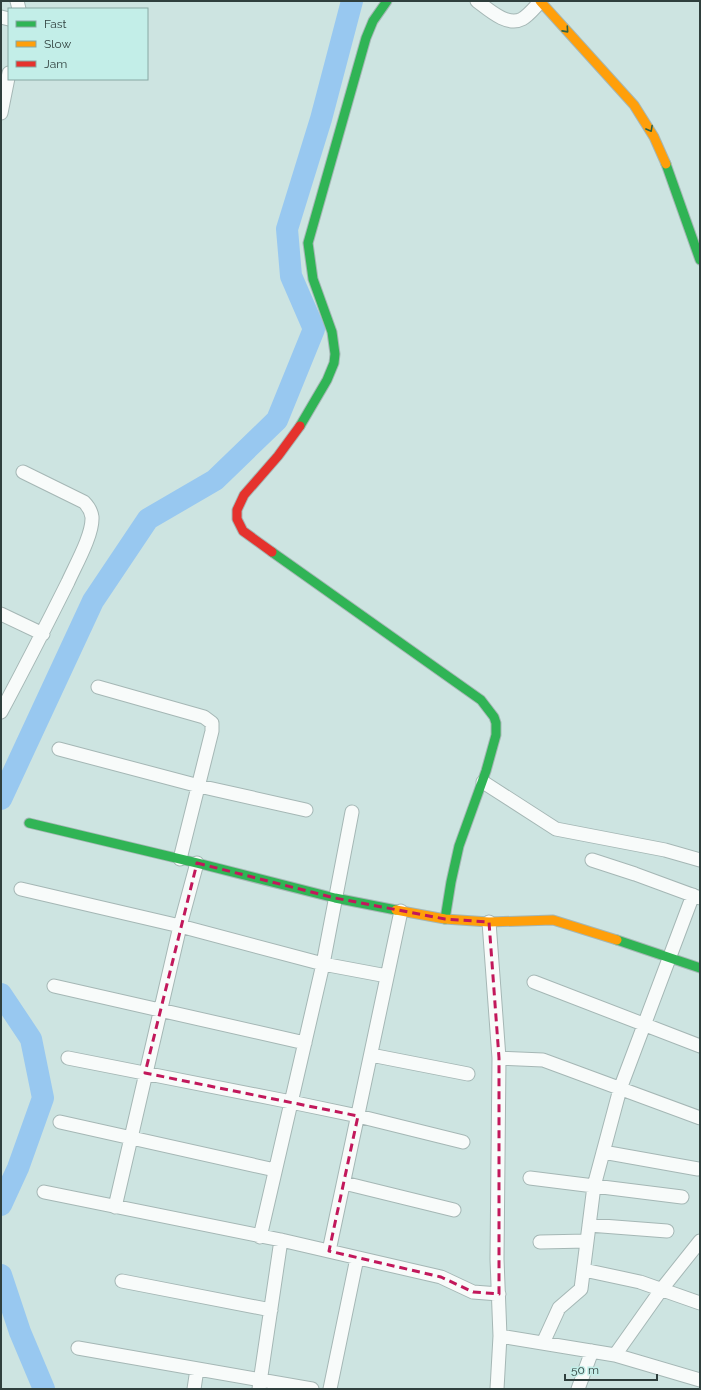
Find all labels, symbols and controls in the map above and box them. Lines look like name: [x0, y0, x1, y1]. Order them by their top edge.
legend: [8, 8, 148, 80]
text: Fast: [44, 17, 67, 31]
one-way arrow: [561, 25, 569, 33]
text: Slow: [44, 37, 71, 51]
text: Jam: [44, 57, 67, 71]
one-way arrow: [645, 125, 652, 132]
scale bar: [565, 1356, 657, 1382]
text: 50 m: [571, 1363, 599, 1377]

